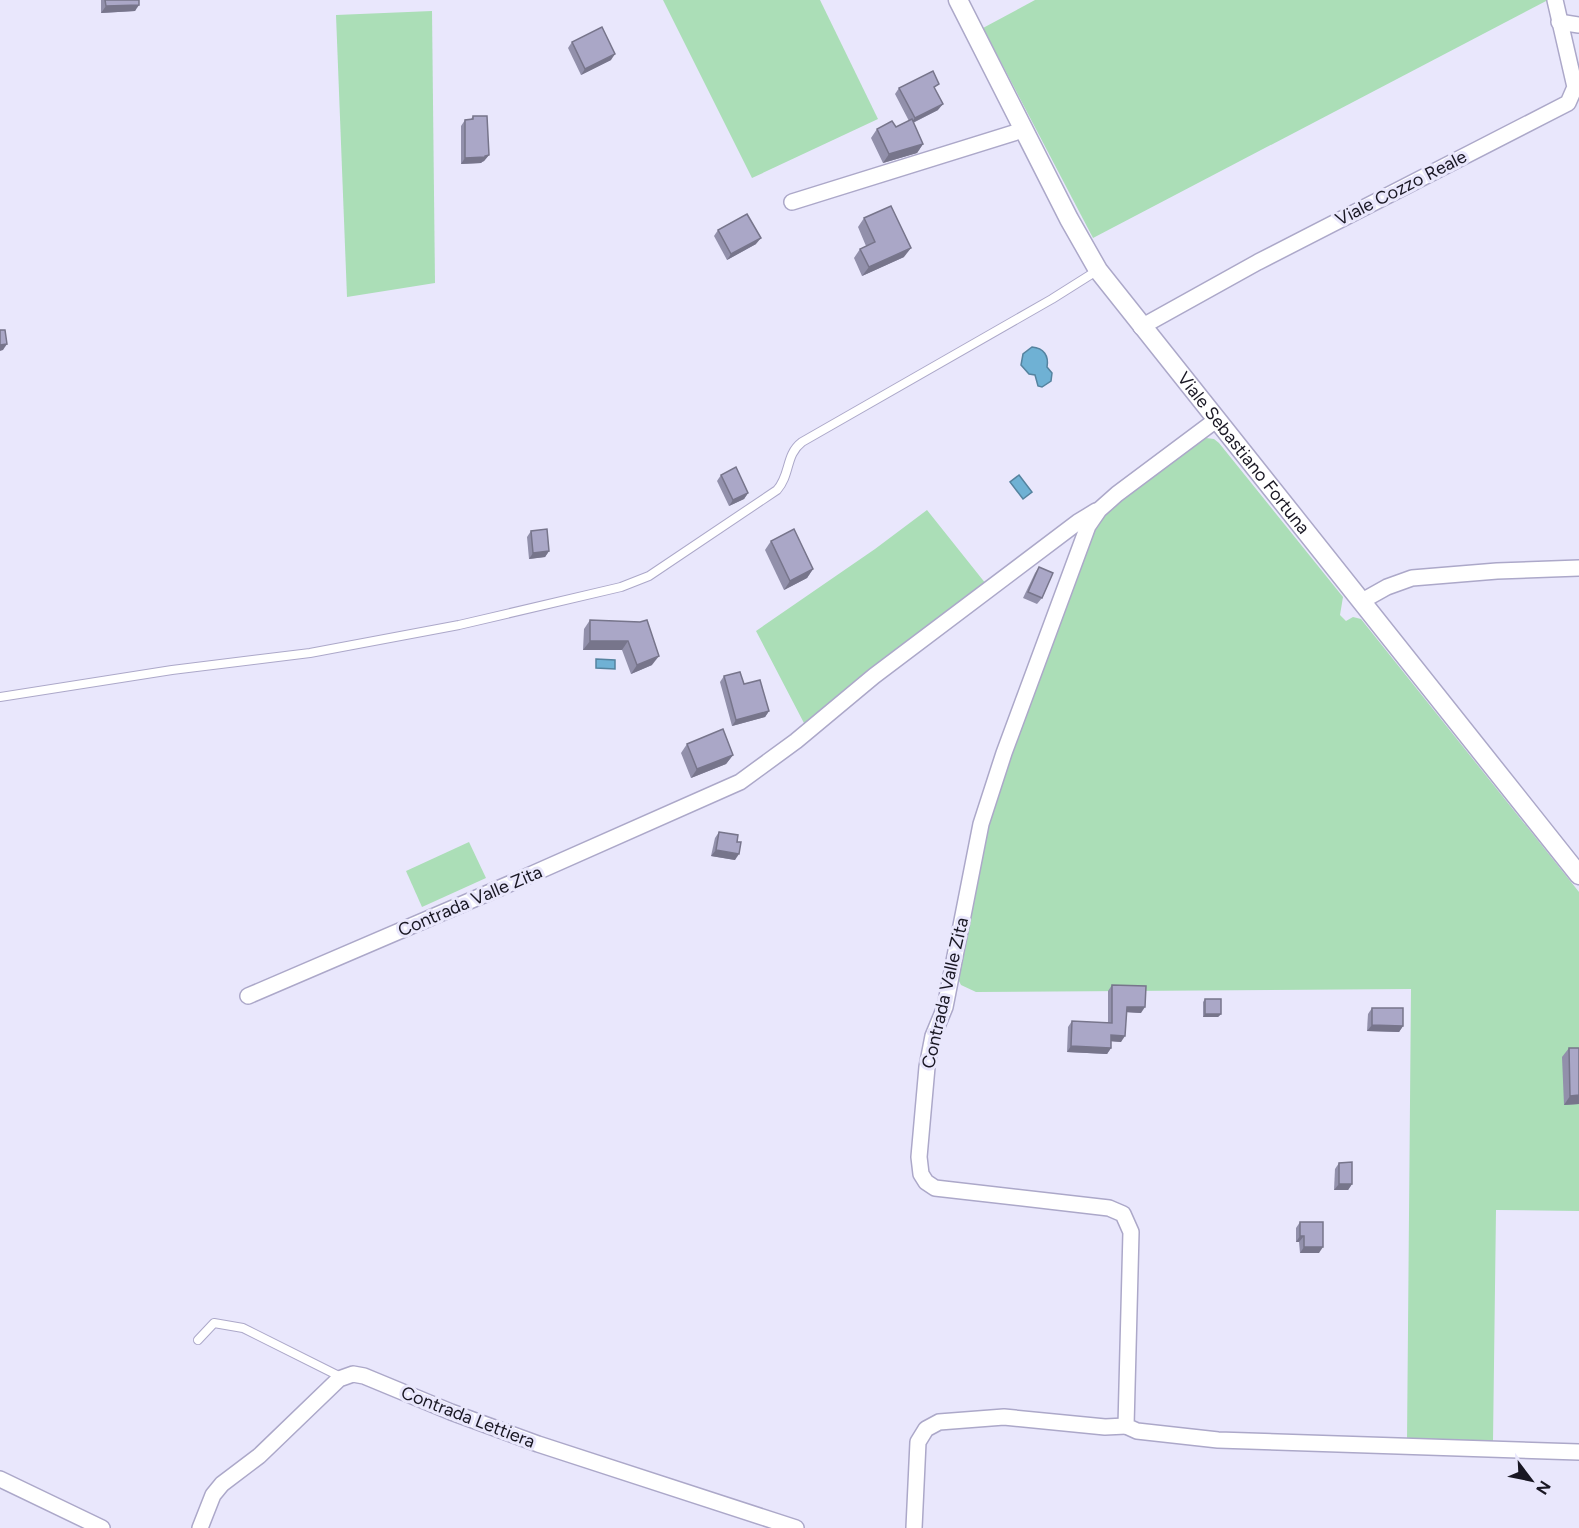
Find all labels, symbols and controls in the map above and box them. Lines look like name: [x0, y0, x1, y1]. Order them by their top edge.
street label: Viale Cozzo Reale: [1332, 145, 1470, 231]
street label: Viale Sebastiano Fortuna: [1172, 368, 1315, 538]
street label: Contrada Valle Zita: [395, 861, 545, 941]
street label: Contrada Valle Zita: [917, 915, 973, 1071]
street label: Contrada Lettiera: [398, 1381, 538, 1453]
north arrow: [1501, 1450, 1561, 1510]
text: N: [1532, 1477, 1555, 1498]

